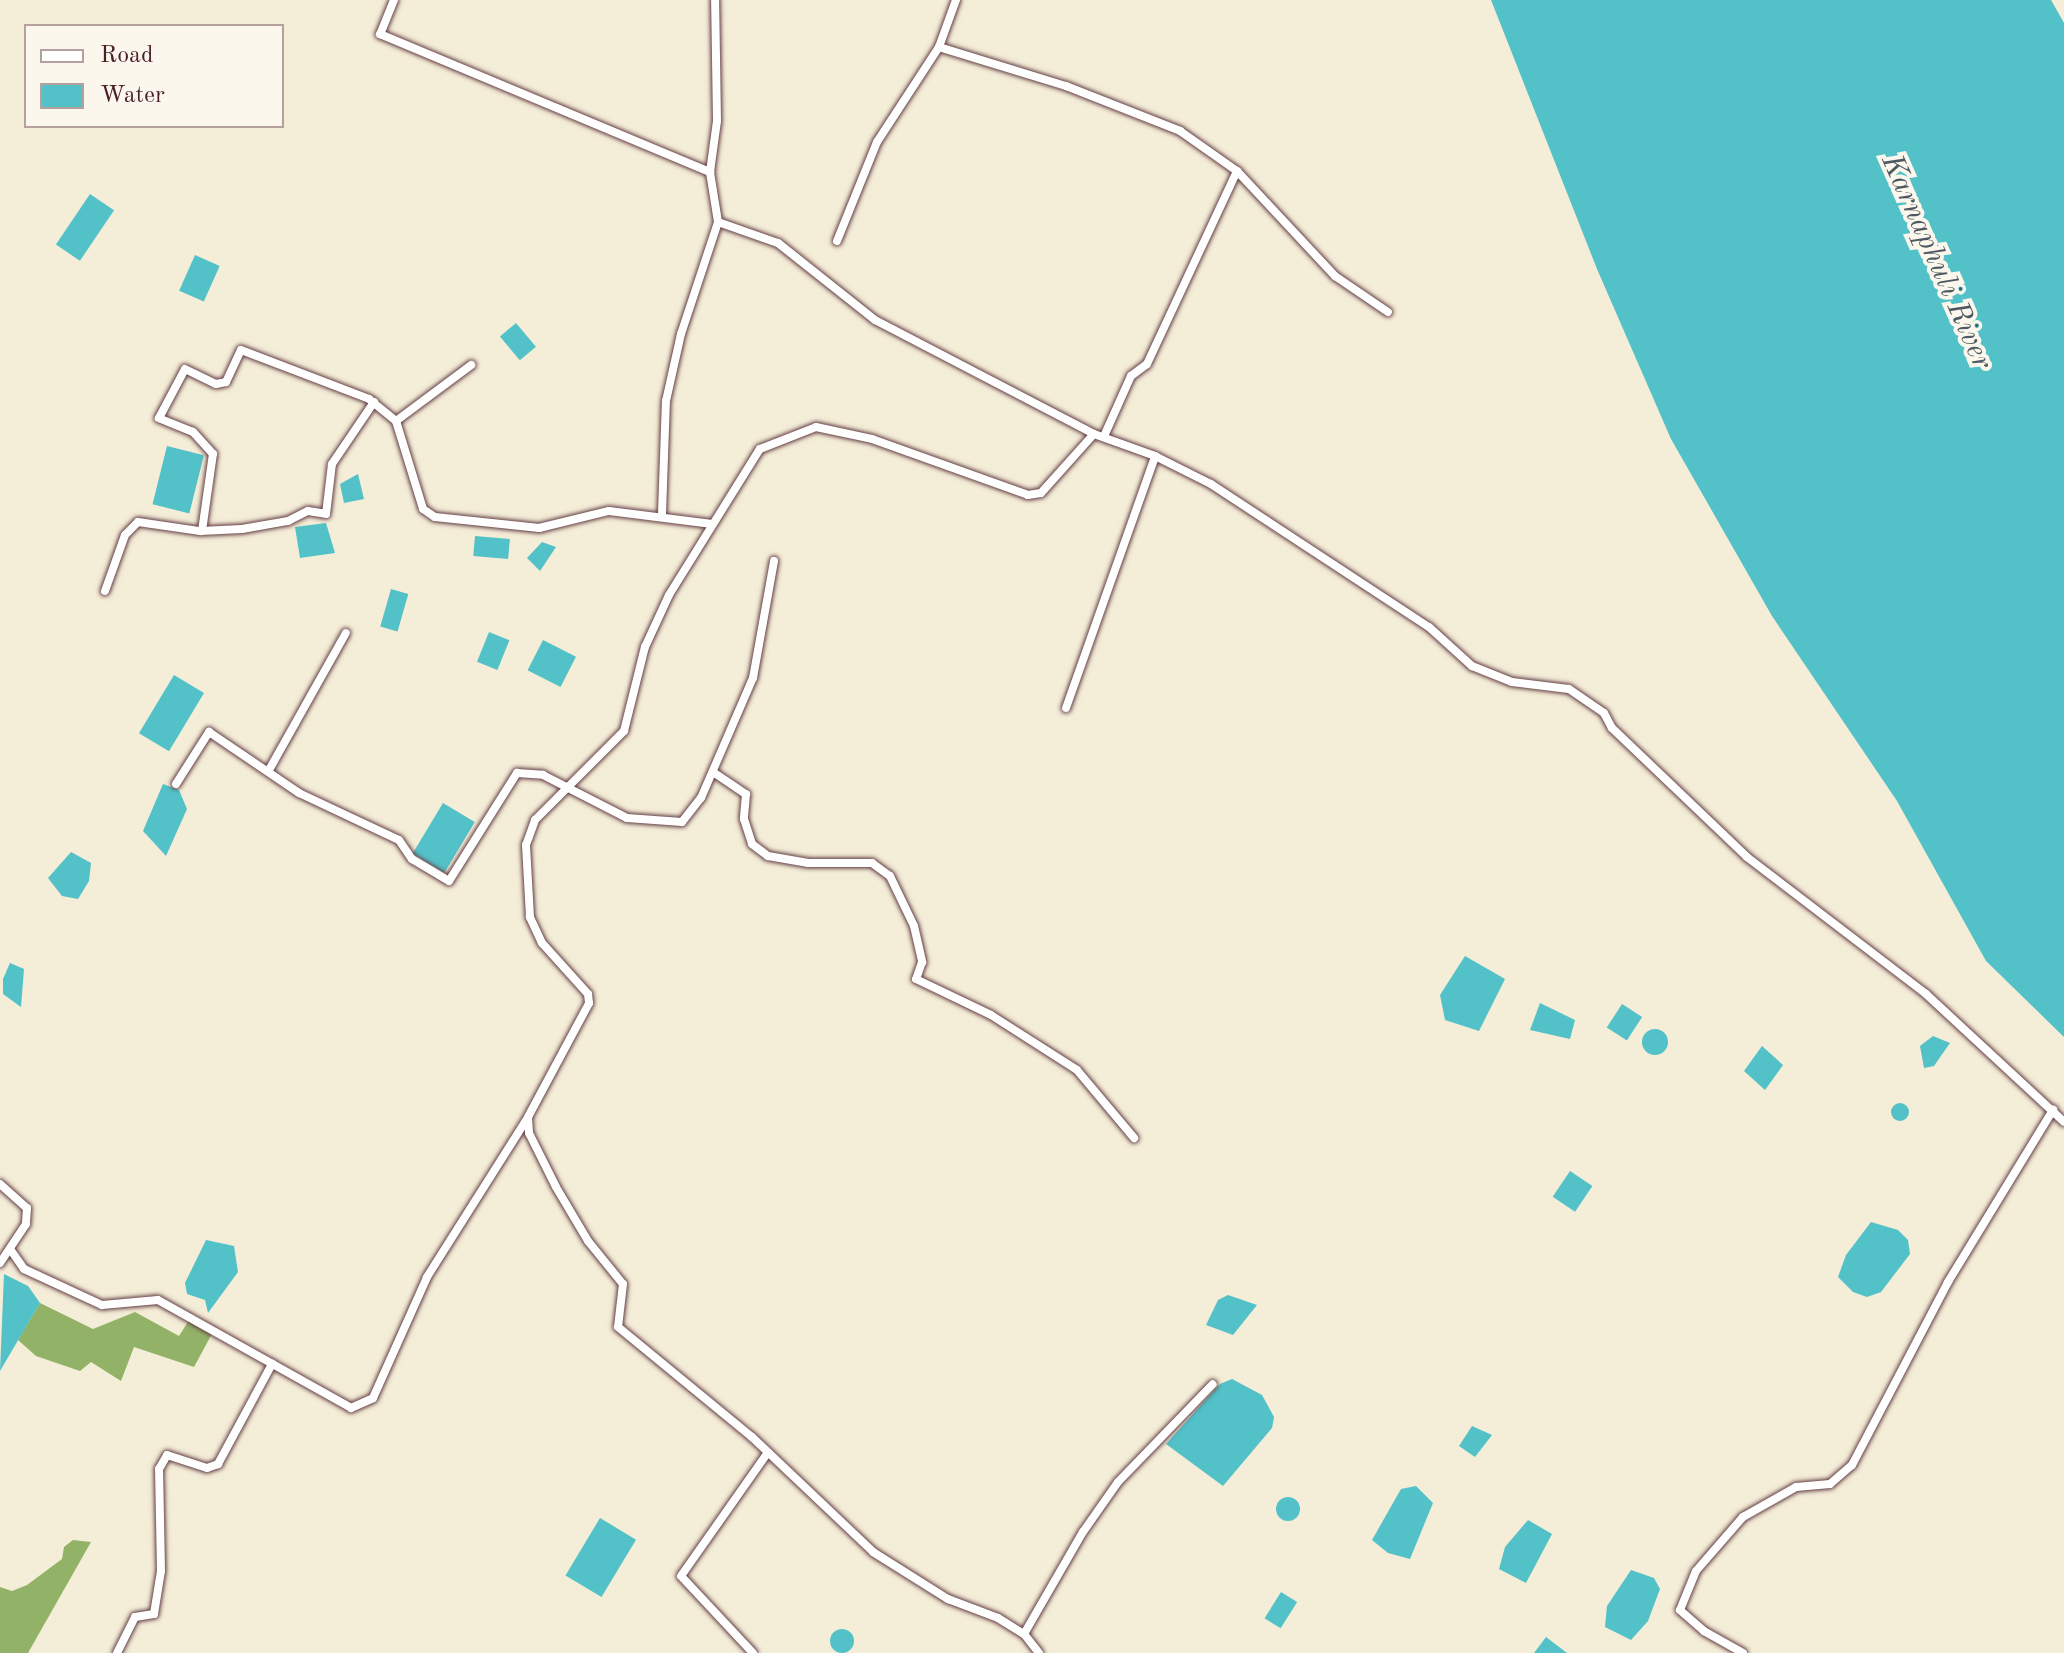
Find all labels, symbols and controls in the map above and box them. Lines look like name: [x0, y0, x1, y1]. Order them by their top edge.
legend: [24, 24, 284, 128]
text: Road: [100, 44, 153, 68]
text: Water: [100, 84, 165, 108]
water label: Karnaphuli River: [1872, 149, 2000, 375]

